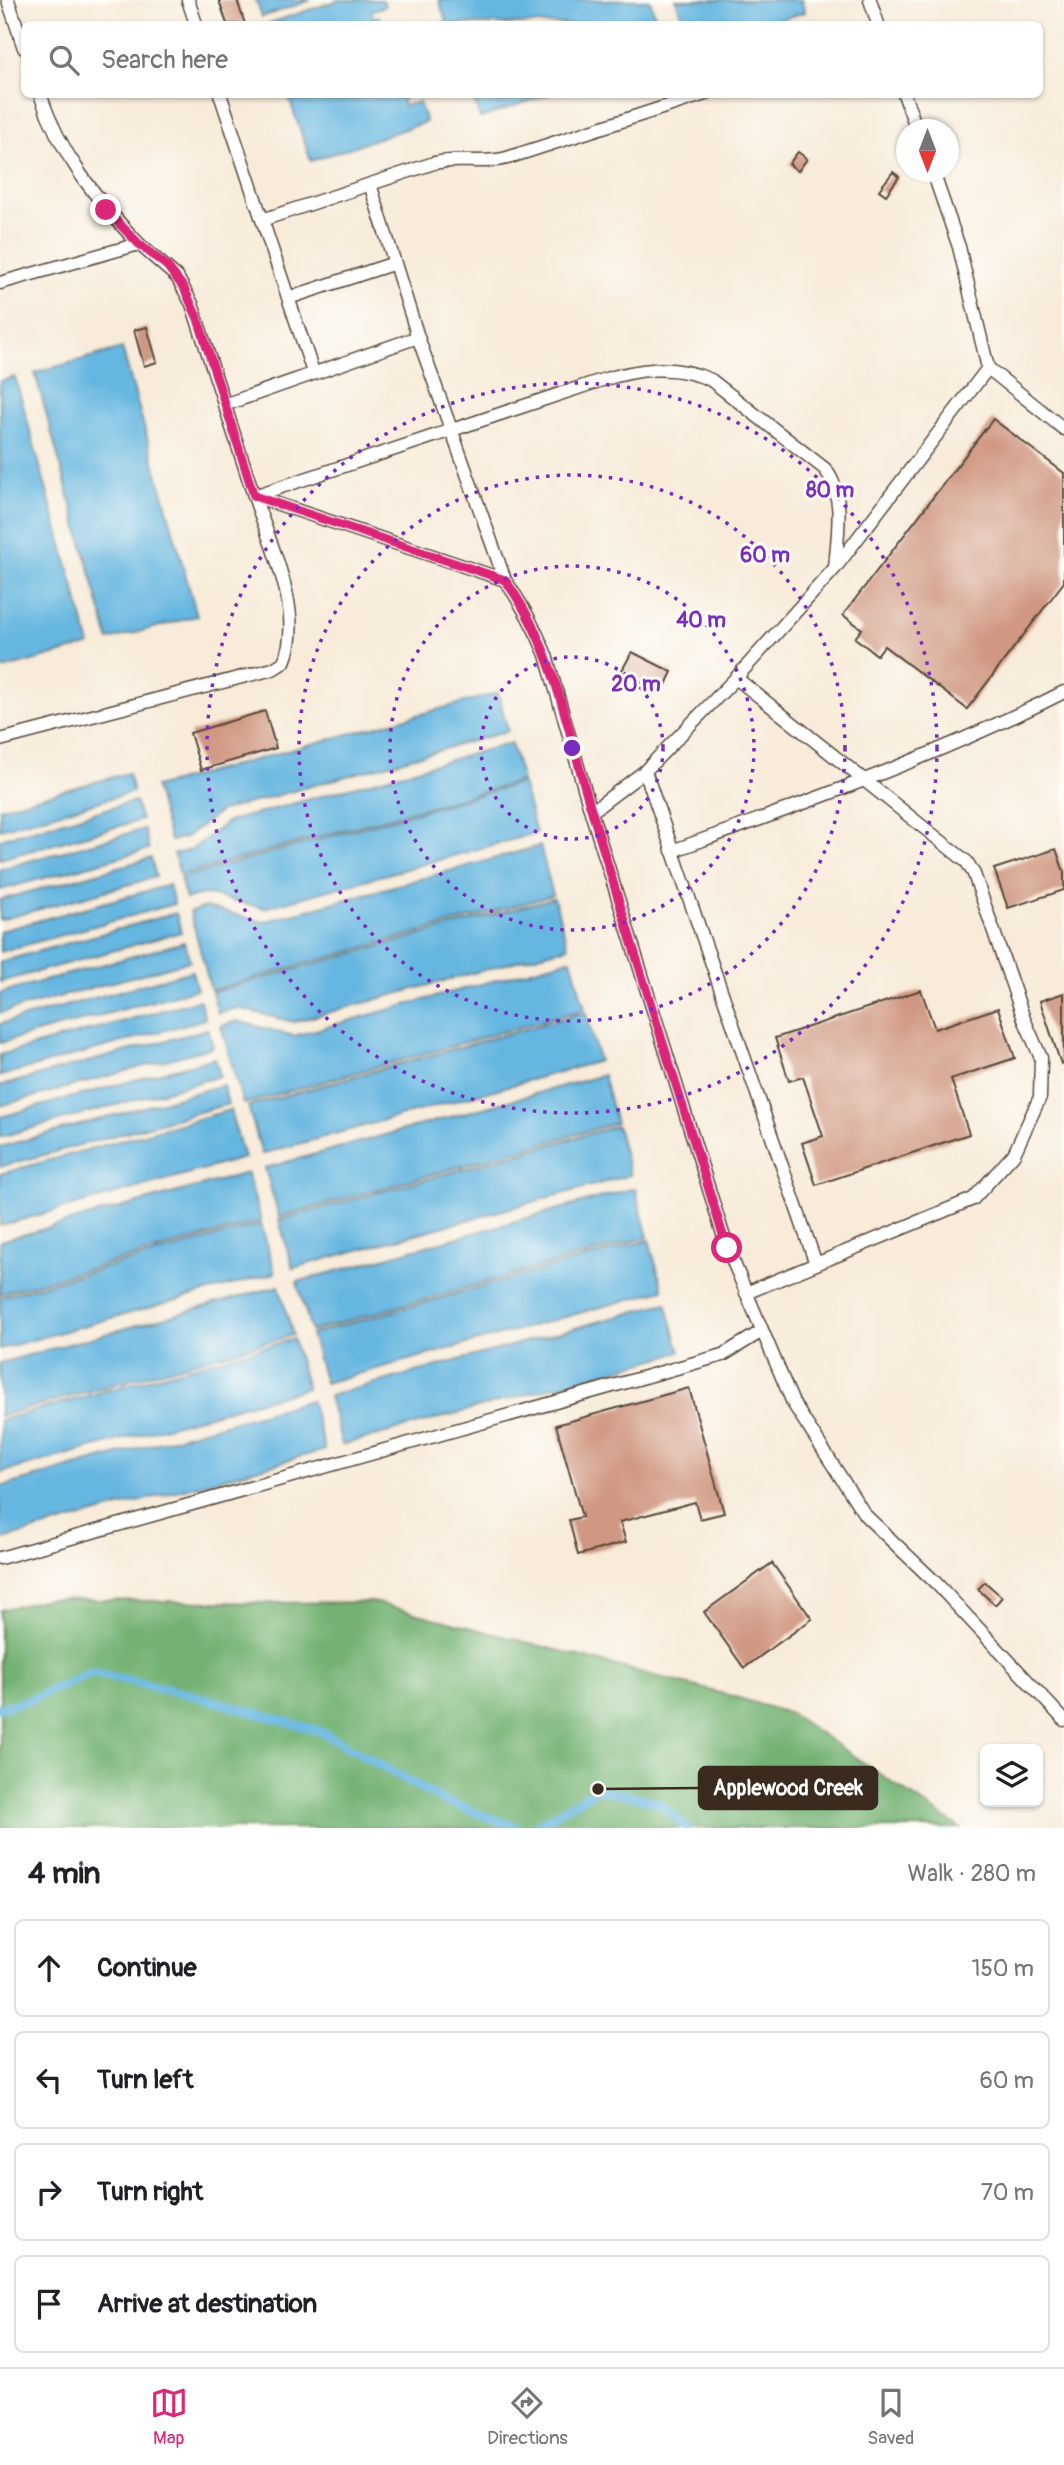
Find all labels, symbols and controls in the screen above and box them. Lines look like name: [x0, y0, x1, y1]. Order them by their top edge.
search box: [21, 21, 1043, 98]
icon: search: [45, 41, 83, 79]
text: Search here: [101, 44, 228, 76]
north arrow: [896, 119, 959, 182]
route end: [90, 194, 121, 225]
text: 80 m: [806, 477, 854, 504]
text: 60 m: [740, 542, 790, 569]
text: 40 m: [676, 607, 726, 634]
text: 20 m: [611, 671, 661, 698]
centre of rings: [560, 736, 584, 760]
route start: [711, 1232, 742, 1263]
map controls: [980, 1744, 1043, 1807]
button: layers: [980, 1744, 1043, 1807]
callout: Applewood Creek: [699, 1767, 877, 1809]
text: Applewood Creek: [713, 1775, 863, 1802]
text: 4 min: [28, 1855, 101, 1892]
text: Walk · 280 m: [908, 1859, 1036, 1888]
icon: ahead: [30, 1949, 68, 1987]
text: Continue: [97, 1952, 197, 1984]
text: 150 m: [971, 1954, 1034, 1983]
icon: left: [30, 2061, 68, 2099]
text: Turn left: [97, 2064, 193, 2096]
text: 60 m: [979, 2066, 1034, 2095]
icon: right: [30, 2173, 68, 2211]
text: Turn right: [97, 2176, 203, 2208]
text: 70 m: [981, 2178, 1034, 2207]
icon: arrive: [30, 2285, 68, 2323]
text: Arrive at destination: [97, 2288, 317, 2320]
tab: Map: [150, 2384, 188, 2450]
tab: Directions: [487, 2384, 568, 2450]
tab: Saved: [867, 2384, 914, 2450]

